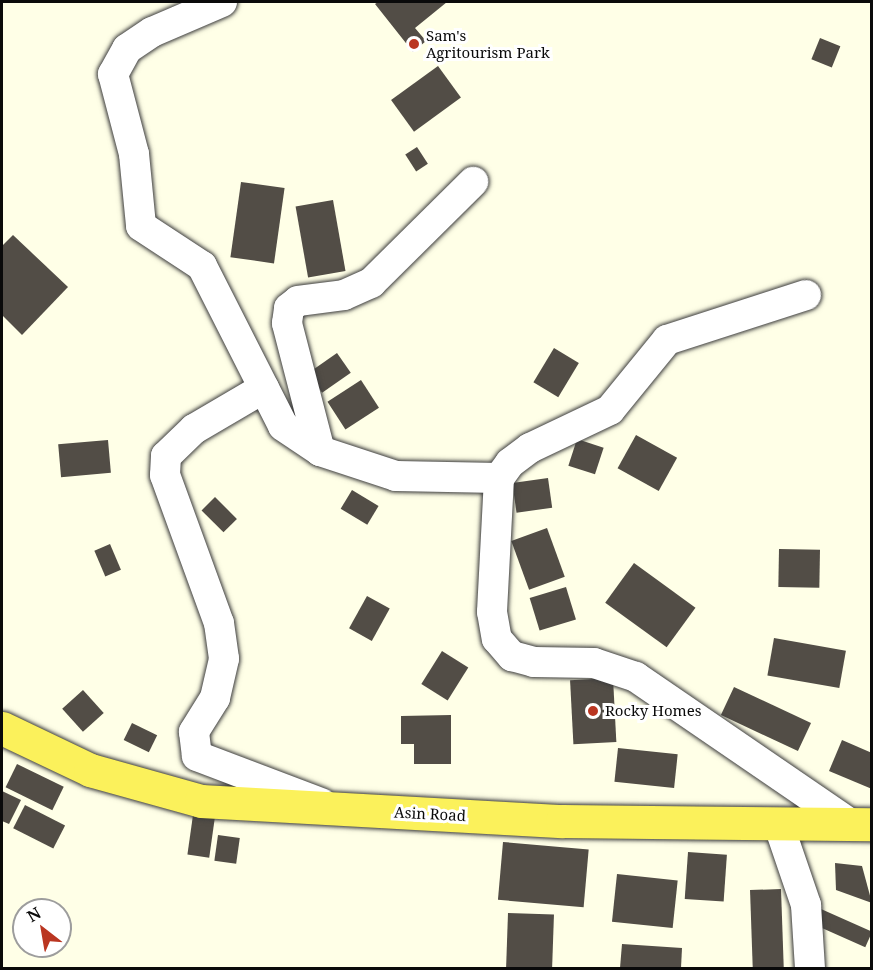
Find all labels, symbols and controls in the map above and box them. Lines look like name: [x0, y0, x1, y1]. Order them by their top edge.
place label: Sam's Agritourism Park: [426, 26, 550, 61]
marker: Sam's Agritourism Park: [407, 37, 421, 51]
place label: Rocky Homes: [605, 702, 702, 720]
marker: Rocky Homes: [586, 704, 600, 718]
street label: Asin Road: [394, 803, 466, 825]
north arrow: [12, 898, 72, 958]
text: N: [23, 902, 45, 927]

